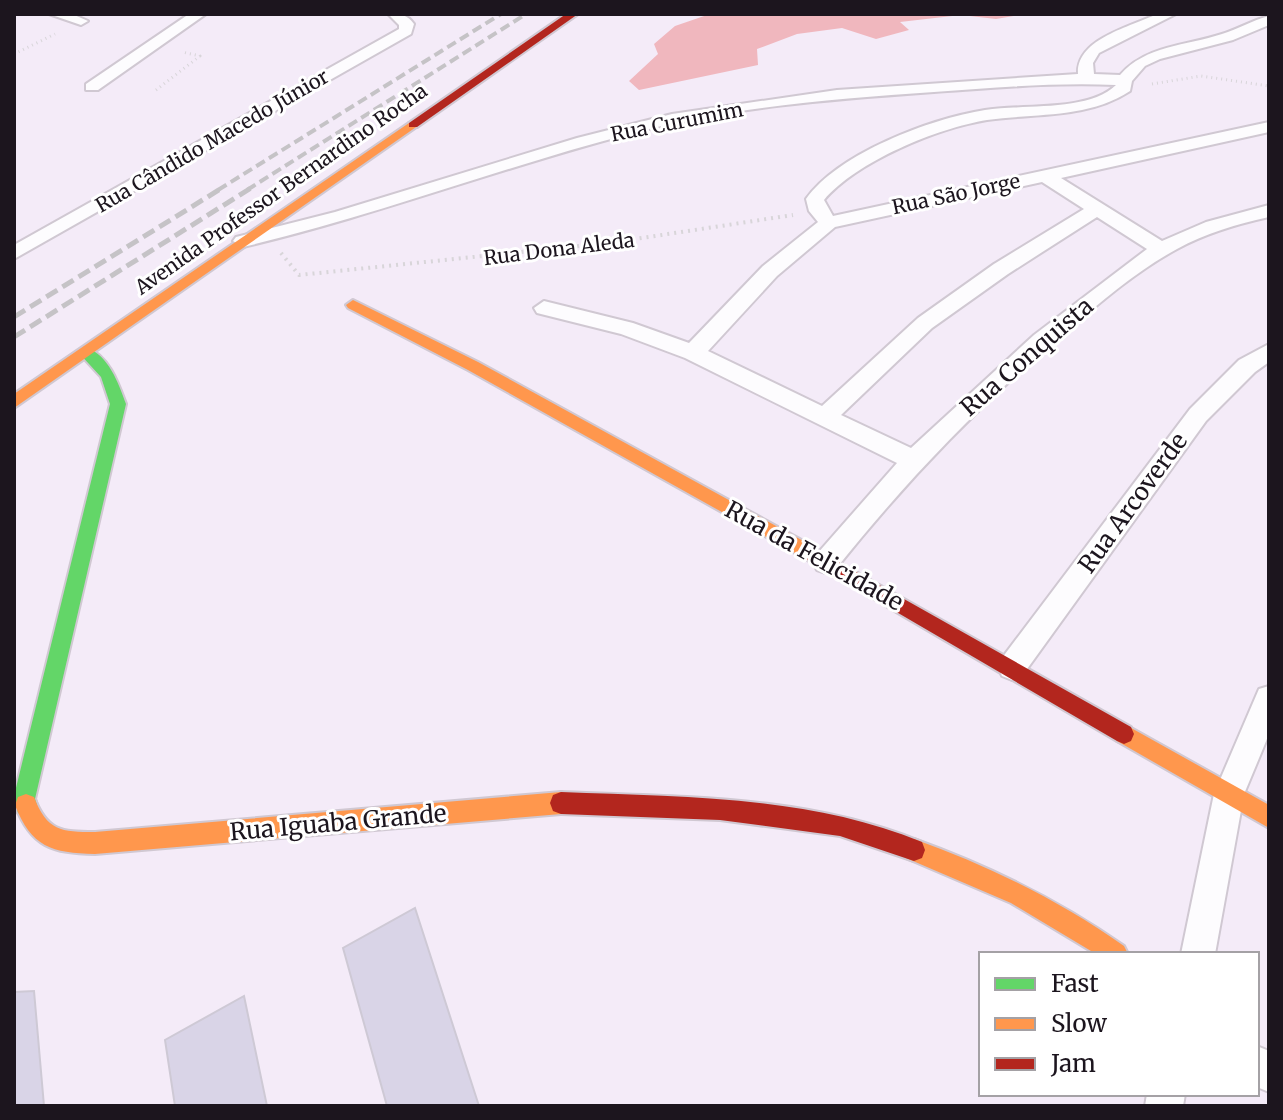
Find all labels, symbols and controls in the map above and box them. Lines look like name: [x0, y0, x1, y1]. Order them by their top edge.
street label: Rua Cândido Macedo Júnior: [91, 63, 333, 218]
street label: Avenida Professor Bernardino Rocha: [129, 77, 432, 300]
street label: Rua Curumim: [609, 96, 745, 147]
street label: Rua São Jorge: [889, 168, 1022, 219]
street label: Rua Dona Aleda: [482, 227, 636, 270]
street label: Rua Conquista: [954, 290, 1100, 423]
street label: Rua Arcoverde: [1071, 426, 1194, 579]
street label: Rua da Felicidade: [720, 494, 909, 617]
street label: Rua Iguaba Grande: [228, 798, 448, 847]
legend: [979, 952, 1259, 1096]
text: Fast: [1051, 968, 1099, 999]
text: Slow: [1051, 1008, 1107, 1039]
text: Jam: [1050, 1048, 1096, 1079]

